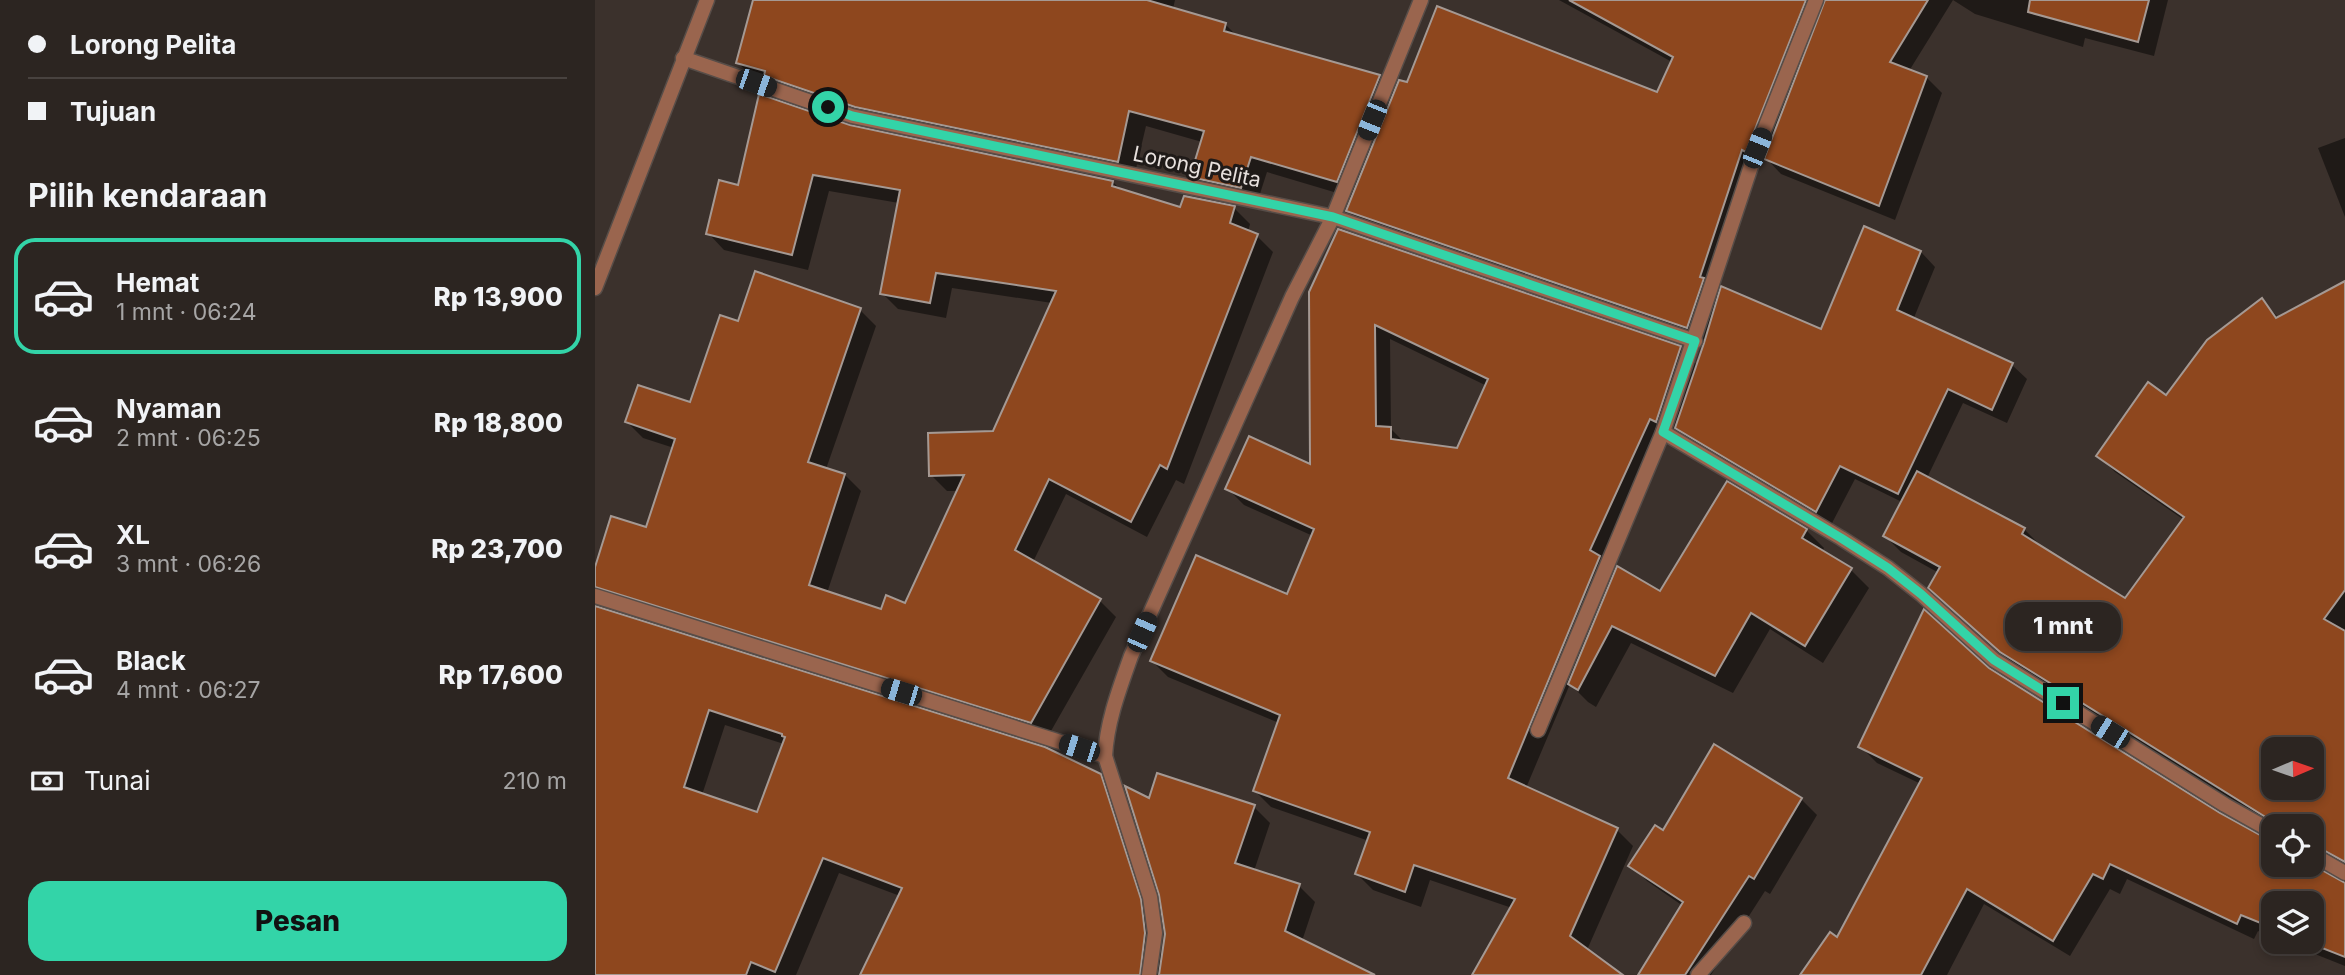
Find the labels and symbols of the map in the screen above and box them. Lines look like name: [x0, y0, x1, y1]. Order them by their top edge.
car: [733, 66, 780, 100]
route start: [812, 91, 844, 123]
car: [1355, 97, 1390, 143]
car: [1740, 125, 1775, 171]
street label: Lorong Pelita: [1131, 141, 1263, 192]
callout: 1 mnt: [2005, 602, 2121, 650]
car: [1124, 609, 1161, 655]
car: [878, 676, 925, 708]
route end: [2047, 687, 2079, 719]
car: [2087, 712, 2134, 752]
car: [1056, 732, 1103, 764]
north arrow: [2261, 737, 2324, 800]

